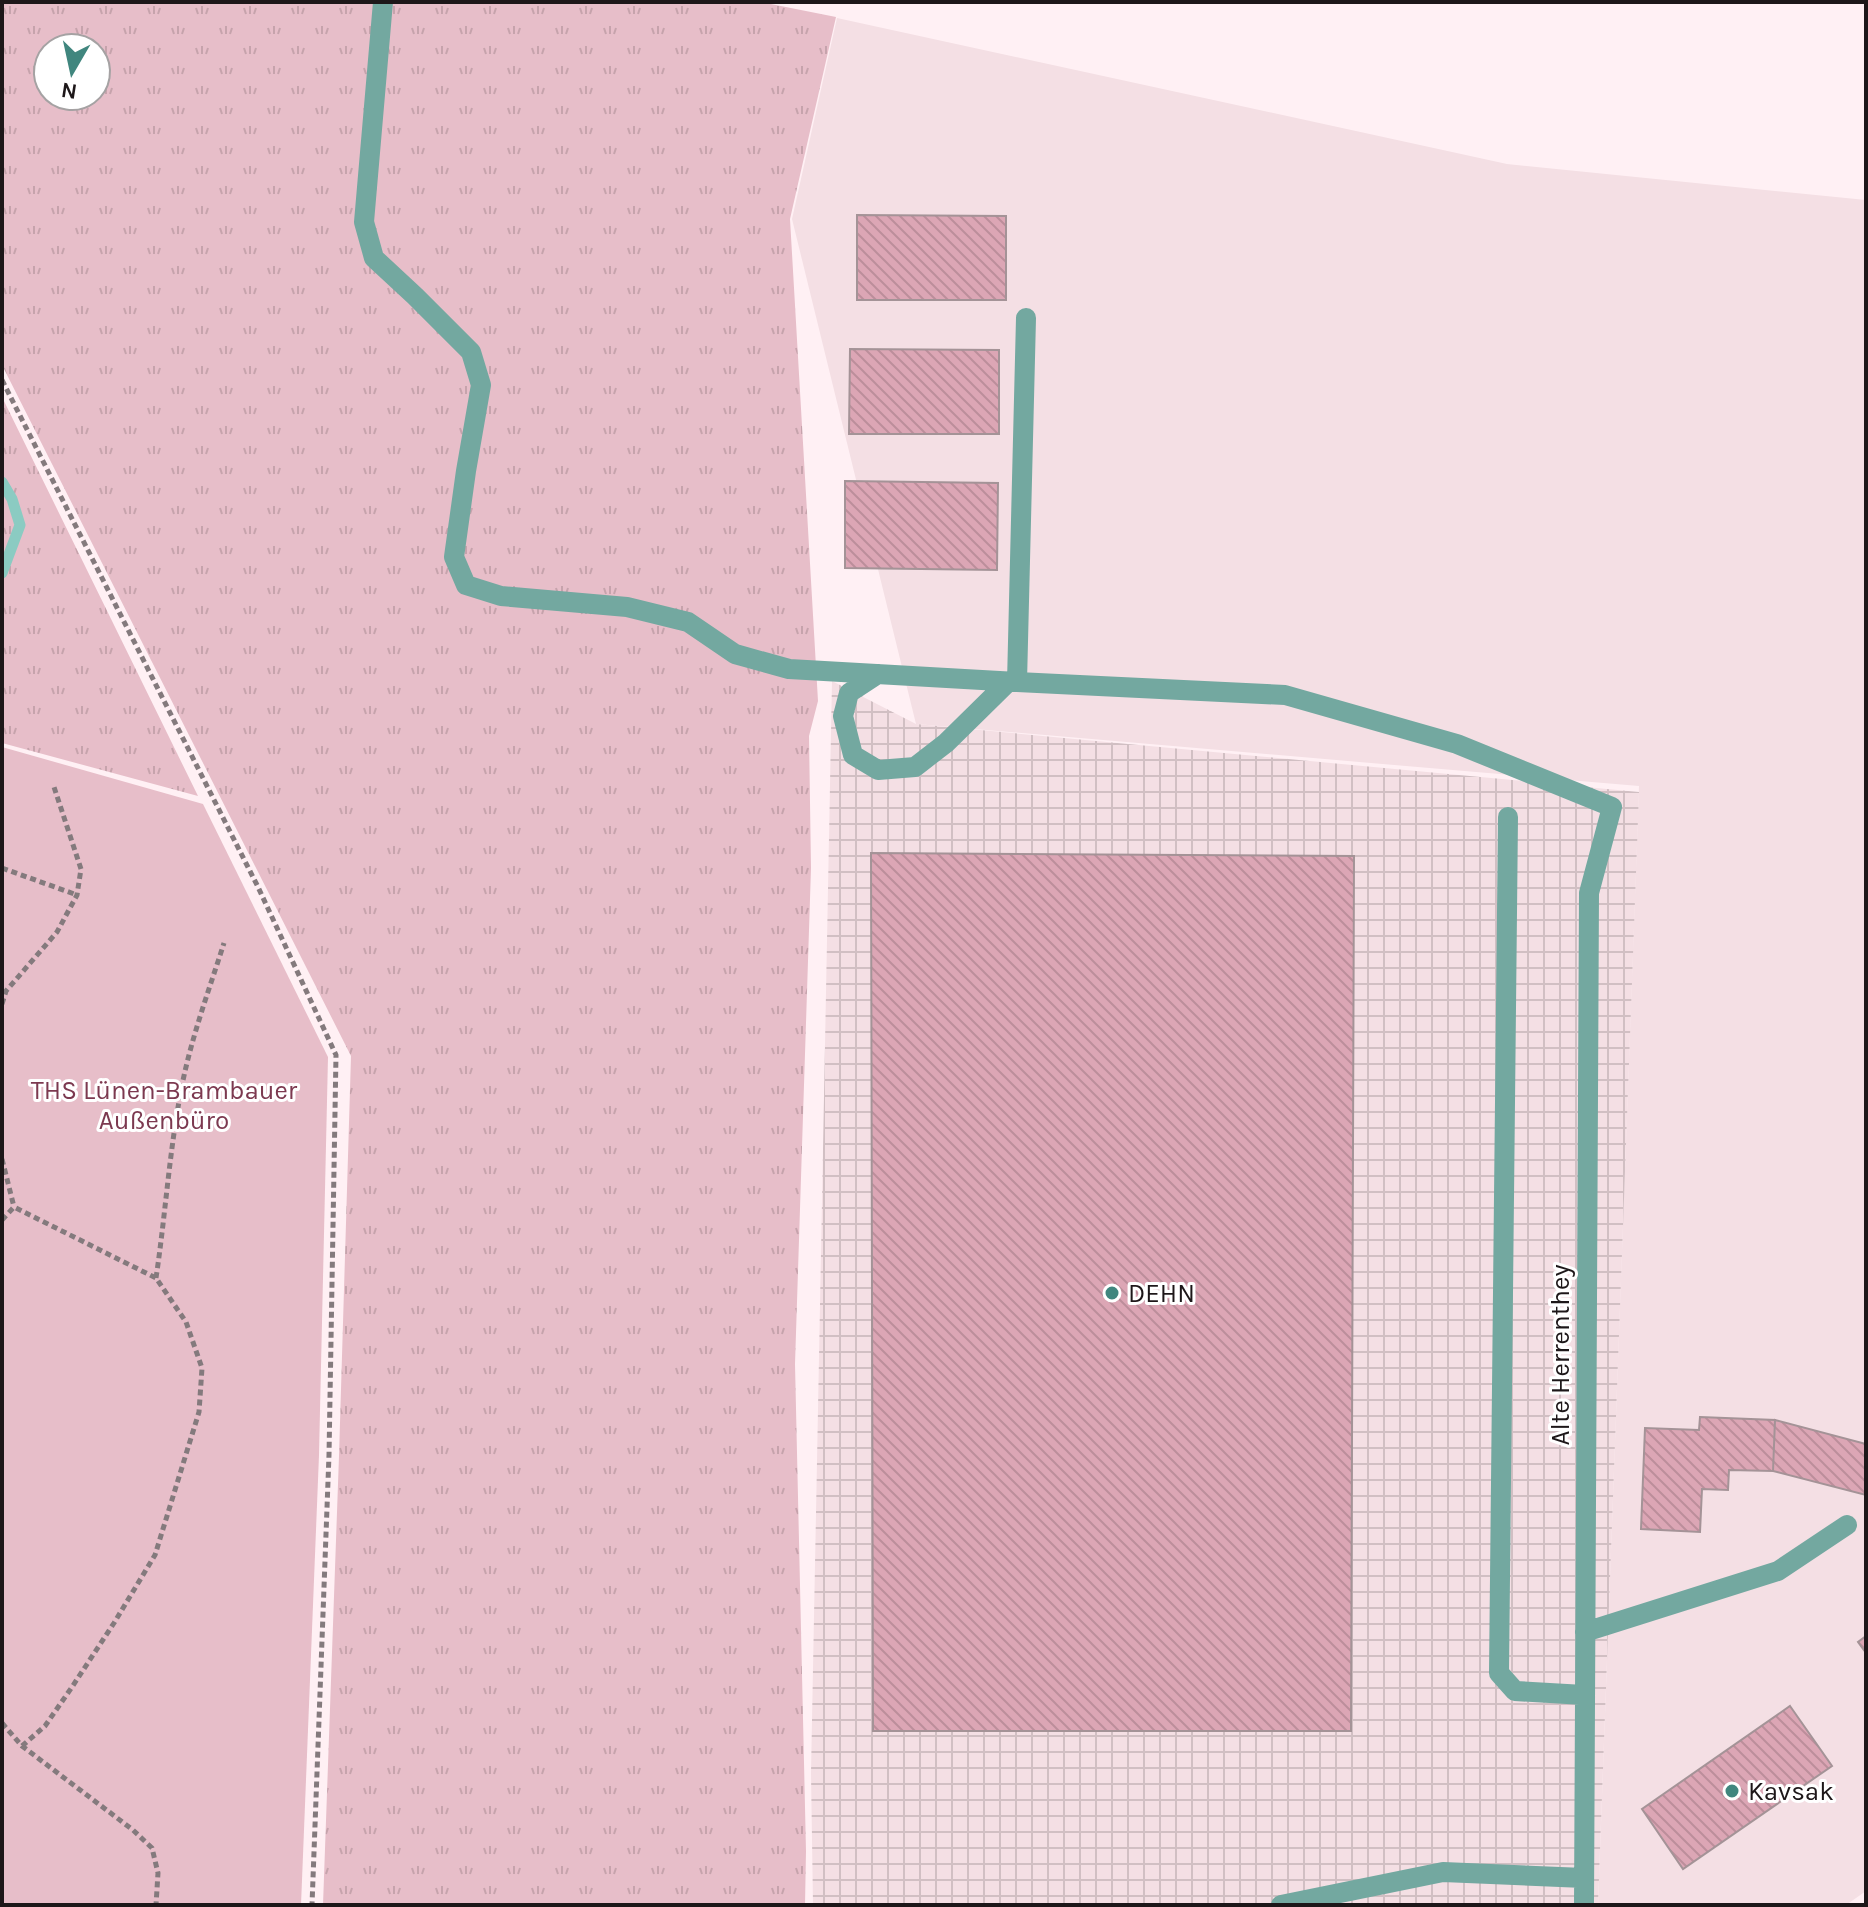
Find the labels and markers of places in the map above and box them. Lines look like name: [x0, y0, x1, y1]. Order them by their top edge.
place label: DEHN: [1128, 1278, 1195, 1309]
marker: DEHN: [1103, 1284, 1121, 1302]
place label: Kavsak: [1748, 1776, 1834, 1807]
marker: Kavsak: [1723, 1782, 1741, 1800]

